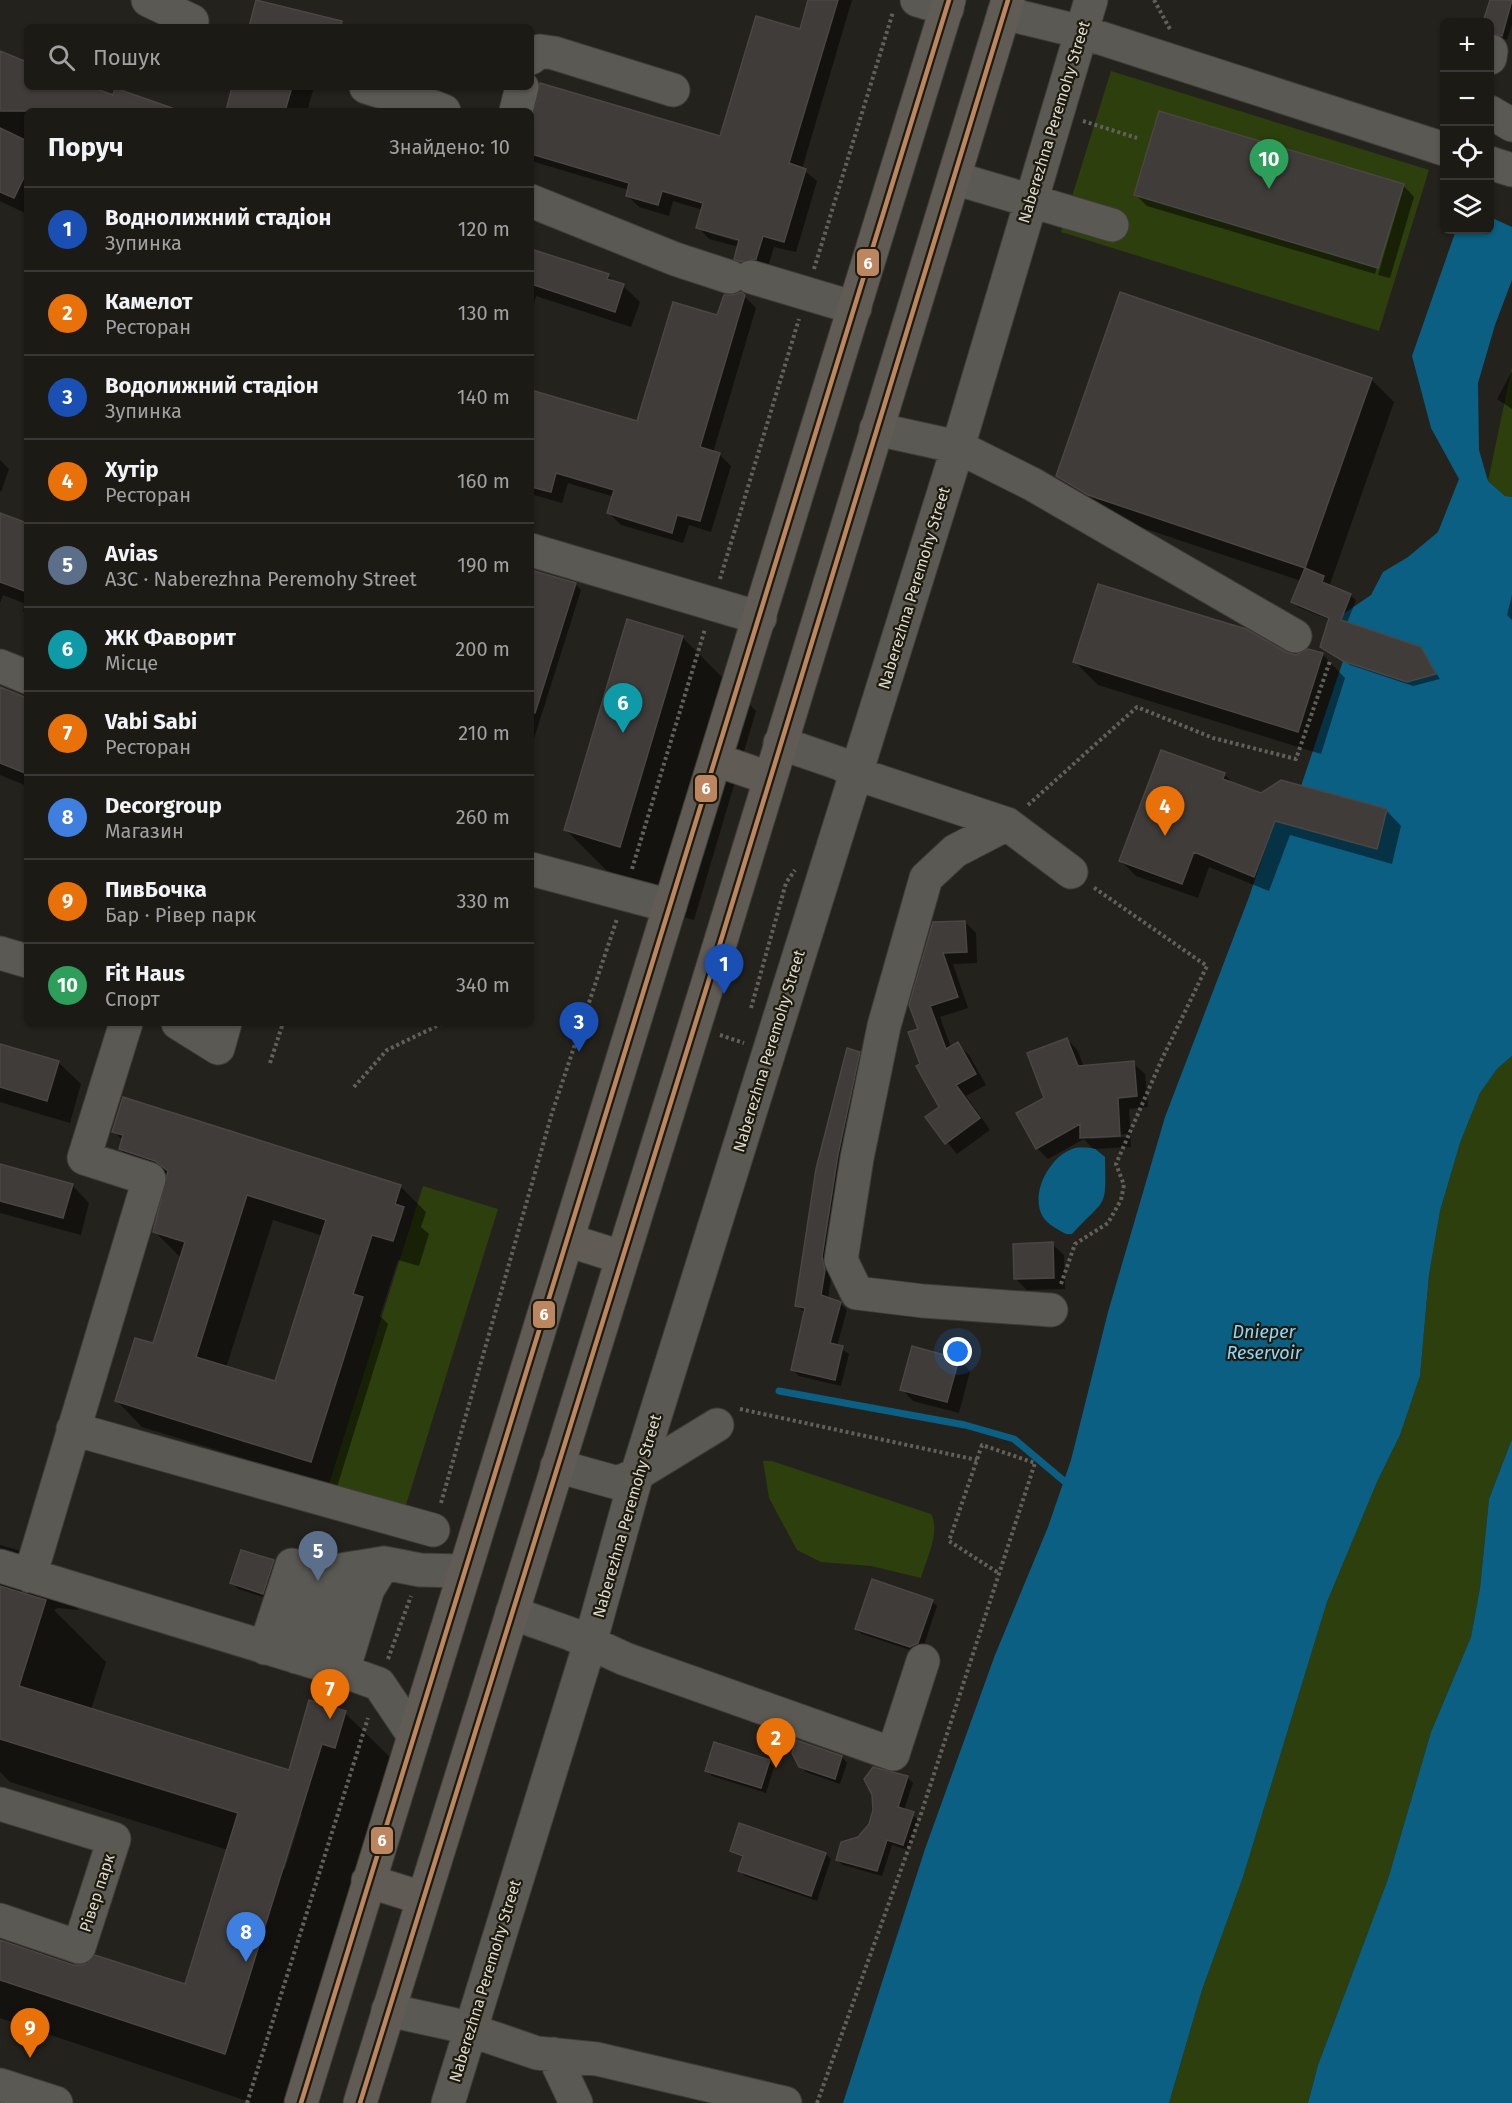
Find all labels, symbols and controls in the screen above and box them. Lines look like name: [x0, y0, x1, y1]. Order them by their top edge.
street label: Naberezhna Peremohy Street: [1014, 18, 1094, 225]
map controls: [1440, 18, 1494, 234]
button: +: [1440, 18, 1494, 72]
search box: [24, 24, 534, 90]
icon: search: [45, 41, 78, 74]
text: Пошук: [93, 44, 160, 71]
button: −: [1440, 72, 1494, 126]
button: locate: [1440, 126, 1494, 180]
text: Поруч: [48, 132, 124, 163]
text: Знайдено: 10: [389, 135, 510, 159]
pin: 10: [1250, 140, 1288, 189]
button: layers: [1440, 180, 1494, 234]
text: Воднолижний стадіон: [105, 204, 332, 231]
text: 1: [63, 217, 72, 241]
text: 120 m: [458, 217, 510, 241]
text: Зупинка: [105, 231, 182, 255]
line badge: 6: [856, 248, 880, 277]
text: 6: [863, 254, 873, 273]
text: Камелот: [105, 288, 193, 315]
text: 2: [62, 301, 73, 325]
text: 130 m: [458, 301, 510, 325]
text: Ресторан: [105, 315, 191, 339]
text: Водолижний стадіон: [105, 372, 319, 399]
text: 3: [62, 385, 73, 409]
text: 140 m: [457, 385, 510, 409]
text: Зупинка: [105, 399, 182, 423]
text: Хутір: [105, 456, 159, 483]
text: 4: [62, 469, 73, 493]
text: 160 m: [457, 469, 510, 493]
text: Ресторан: [105, 483, 191, 507]
street label: Naberezhna Peremohy Street: [874, 484, 954, 691]
text: Avias: [105, 540, 158, 567]
text: 5: [62, 553, 73, 577]
text: 190 m: [457, 553, 510, 577]
text: АЗС · Naberezhna Peremohy Street: [105, 567, 417, 591]
text: ЖК Фаворит: [105, 624, 236, 651]
text: 6: [62, 637, 73, 661]
text: 200 m: [455, 637, 510, 661]
text: Місце: [105, 651, 158, 675]
pin: 6: [604, 684, 642, 733]
text: Vabi Sabi: [105, 708, 197, 735]
text: 7: [63, 721, 72, 745]
text: 210 m: [458, 721, 510, 745]
text: Ресторан: [105, 735, 191, 759]
line badge: 6: [694, 774, 718, 803]
text: 6: [701, 779, 711, 798]
pin: 4: [1146, 786, 1184, 836]
text: Decorgroup: [105, 792, 222, 819]
text: 8: [62, 805, 73, 829]
text: 260 m: [456, 805, 510, 829]
text: Магазин: [105, 819, 184, 843]
text: ПивБочка: [105, 876, 207, 903]
text: 9: [62, 889, 73, 913]
text: 330 m: [456, 889, 510, 913]
text: Бар · Рівер парк: [105, 903, 256, 927]
pin: 1: [704, 944, 744, 994]
street label: Naberezhna Peremohy Street: [729, 947, 809, 1154]
text: Fit Haus: [105, 960, 185, 987]
text: 10: [57, 973, 78, 997]
text: 340 m: [456, 973, 510, 997]
text: Спорт: [105, 987, 160, 1011]
pin: 3: [560, 1002, 598, 1052]
line badge: 6: [532, 1300, 556, 1329]
text: 6: [539, 1305, 549, 1324]
water label: Dnieper Reservoir: [1226, 1321, 1303, 1364]
your location: [943, 1337, 972, 1366]
street label: Naberezhna Peremohy Street: [589, 1412, 665, 1620]
pin: 5: [298, 1532, 338, 1581]
pin: 7: [310, 1670, 350, 1719]
pin: 2: [756, 1718, 796, 1768]
line badge: 6: [370, 1826, 394, 1855]
text: 6: [377, 1831, 387, 1850]
street label: Рівер парк: [75, 1851, 119, 1935]
street label: Naberezhna Peremohy Street: [445, 1877, 525, 2084]
pin: 8: [226, 1912, 266, 1962]
pin: 9: [10, 2008, 50, 2058]

